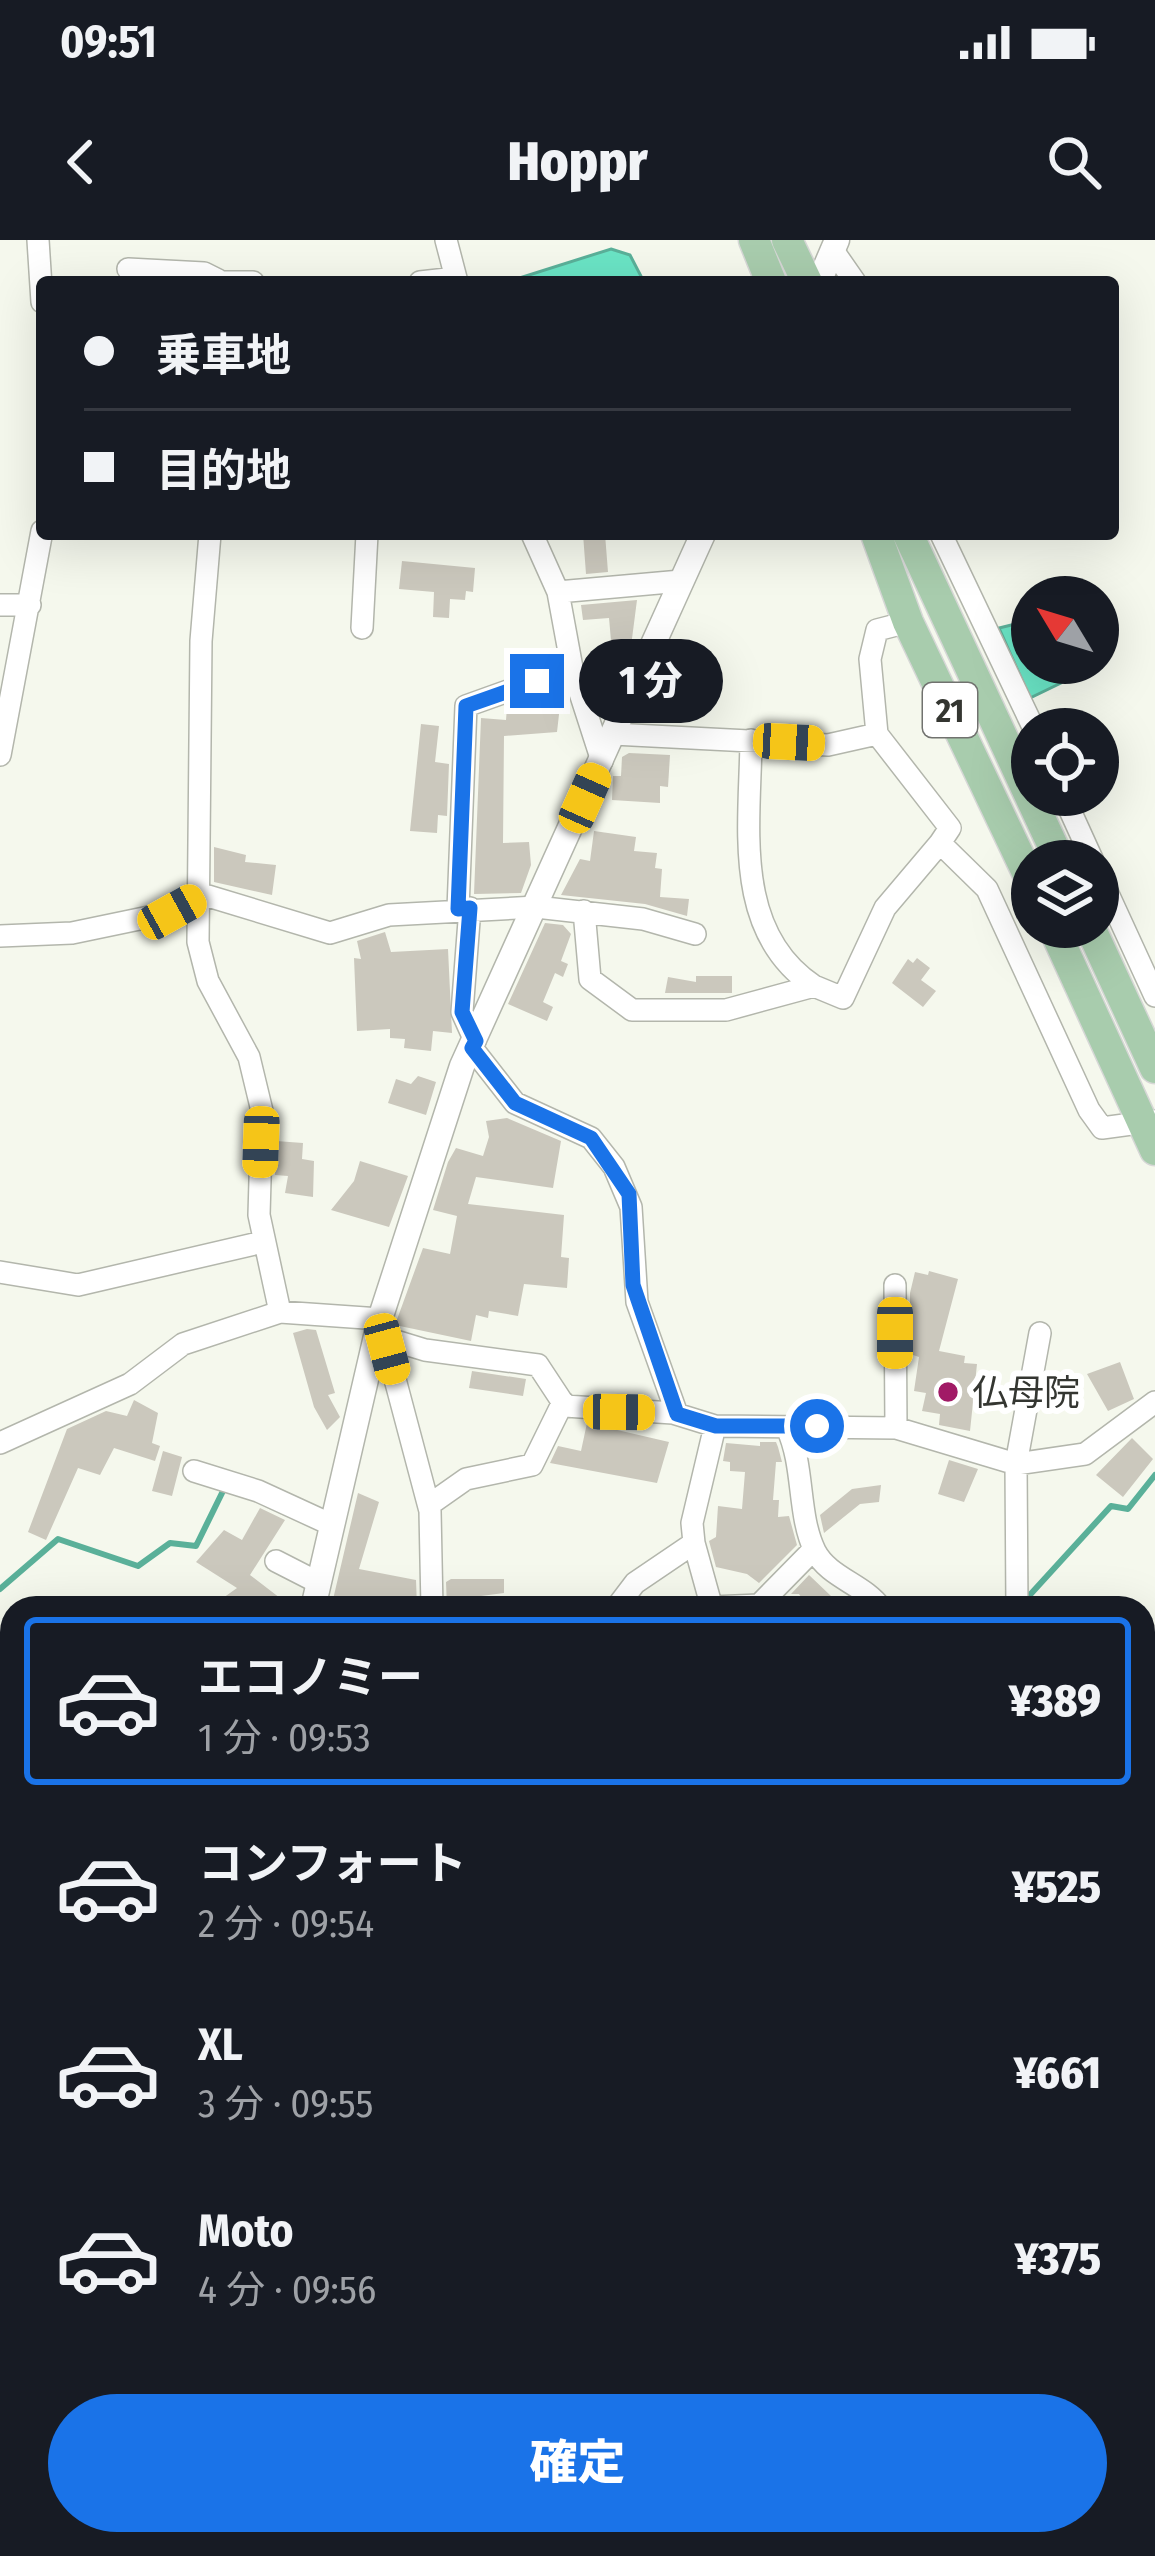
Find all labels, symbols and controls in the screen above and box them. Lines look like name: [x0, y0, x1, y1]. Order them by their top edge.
text: 09:51: [60, 15, 157, 69]
icon: back: [48, 129, 114, 195]
icon: search: [1041, 129, 1107, 195]
text: Hoppr: [507, 130, 648, 194]
text: 乗車地: [156, 329, 291, 383]
text: 目的地: [156, 444, 291, 498]
north arrow: [1011, 576, 1119, 684]
map controls: [1011, 576, 1119, 948]
callout: 1 分: [579, 639, 723, 723]
route end: [510, 654, 564, 708]
text: 1 分: [619, 658, 683, 704]
road number: 21: [923, 683, 977, 737]
button: locate: [1011, 708, 1119, 816]
car: [752, 722, 826, 762]
car: [554, 758, 616, 838]
button: layers: [1011, 840, 1119, 948]
car: [132, 879, 212, 945]
car: [242, 1105, 280, 1179]
car: [877, 1297, 913, 1369]
car: [360, 1310, 414, 1388]
place label: 仏母院: [972, 1371, 1080, 1415]
marker: 仏母院: [935, 1379, 961, 1405]
car: [583, 1393, 655, 1431]
route start: [790, 1399, 844, 1453]
icon: car: [54, 1647, 162, 1755]
text: エコノミー: [198, 1651, 423, 1705]
text: ¥389: [1009, 1674, 1101, 1728]
text: 1 分 · 09:53: [198, 1715, 371, 1761]
icon: car: [54, 1833, 162, 1941]
text: コンフォート: [198, 1837, 467, 1891]
text: ¥525: [1012, 1860, 1101, 1914]
text: 2 分 · 09:54: [198, 1901, 374, 1947]
text: XL: [198, 2018, 243, 2072]
icon: car: [54, 2019, 162, 2127]
text: ¥661: [1014, 2046, 1101, 2100]
text: 3 分 · 09:55: [198, 2081, 373, 2127]
text: Moto: [198, 2204, 294, 2258]
icon: car: [54, 2205, 162, 2313]
text: ¥375: [1015, 2232, 1101, 2286]
text: 4 分 · 09:56: [198, 2267, 376, 2313]
button: 確定: [48, 2394, 1107, 2532]

